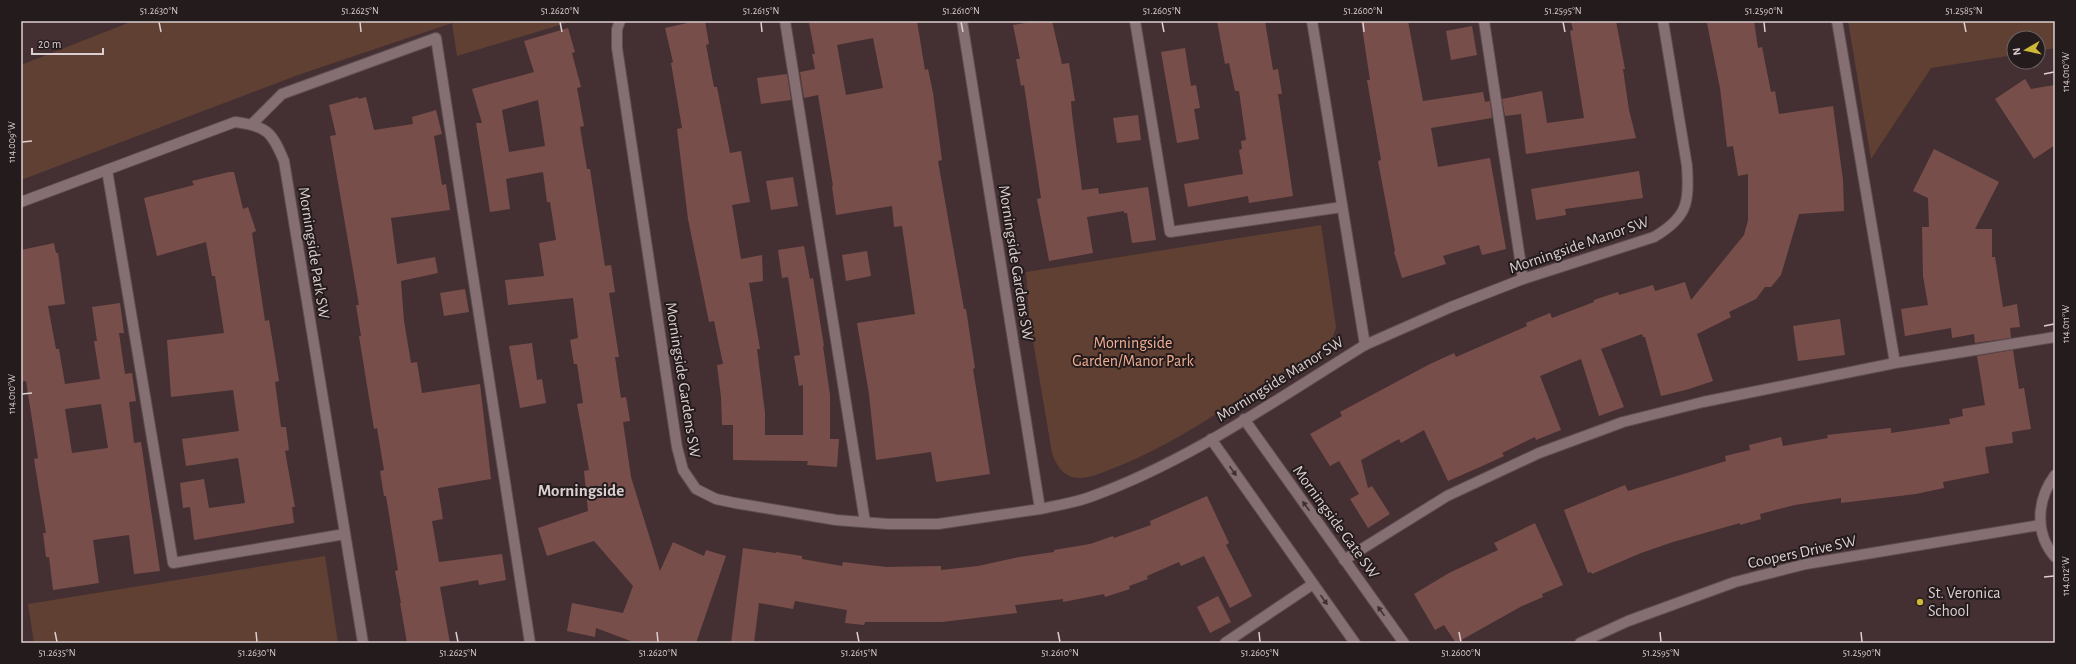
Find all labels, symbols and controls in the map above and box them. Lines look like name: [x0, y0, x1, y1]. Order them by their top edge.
text: 51.2630°N: [140, 6, 178, 16]
text: 51.2625°N: [341, 6, 379, 16]
text: 51.2620°N: [541, 6, 579, 16]
text: 51.2615°N: [743, 6, 779, 16]
text: 51.2610°N: [942, 6, 980, 16]
text: 51.2605°N: [1143, 6, 1181, 16]
text: 51.2600°N: [1343, 6, 1383, 16]
text: 51.2595°N: [1544, 6, 1582, 16]
text: 51.2590°N: [1745, 6, 1783, 16]
text: 51.2585°N: [1945, 6, 1983, 16]
scale bar: [32, 30, 103, 56]
north arrow: [2006, 30, 2046, 70]
text: 20 m: [38, 38, 61, 50]
text: N: [2011, 47, 2023, 56]
text: 114.010°W: [2061, 52, 2071, 92]
text: 114.009°W: [7, 121, 17, 163]
street label: Morningside Gardens SW: [996, 184, 1036, 343]
street label: Morningside Park SW: [296, 186, 332, 321]
street label: Morningside Manor SW: [1507, 213, 1652, 276]
street label: Morningside Gardens SW: [663, 301, 703, 460]
text: 114.011°W: [2061, 305, 2071, 343]
street label: Morningside Manor SW: [1214, 333, 1347, 425]
park label: Morningside Garden/Manor Park: [1072, 335, 1194, 369]
text: 114.010°W: [7, 374, 17, 414]
street label: Morningside Gate SW: [1290, 463, 1383, 582]
one-way arrow: [1229, 466, 1237, 476]
district label: Morningside: [538, 482, 624, 499]
one-way arrow: [1302, 500, 1310, 511]
street label: Coopers Drive SW: [1746, 533, 1859, 571]
text: 114.012°W: [2061, 556, 2071, 596]
place label: St. Veronica School: [1928, 585, 2001, 619]
one-way arrow: [1320, 595, 1328, 605]
marker: St. Veronica School: [1915, 597, 1925, 607]
one-way arrow: [1377, 606, 1385, 617]
text: 51.2635°N: [38, 648, 76, 658]
text: 51.2630°N: [238, 648, 276, 658]
text: 51.2625°N: [439, 648, 477, 658]
text: 51.2620°N: [639, 648, 677, 658]
text: 51.2615°N: [841, 648, 877, 658]
text: 51.2610°N: [1041, 648, 1079, 658]
text: 51.2605°N: [1241, 648, 1279, 658]
text: 51.2600°N: [1441, 648, 1481, 658]
text: 51.2595°N: [1642, 648, 1680, 658]
text: 51.2590°N: [1843, 648, 1881, 658]

